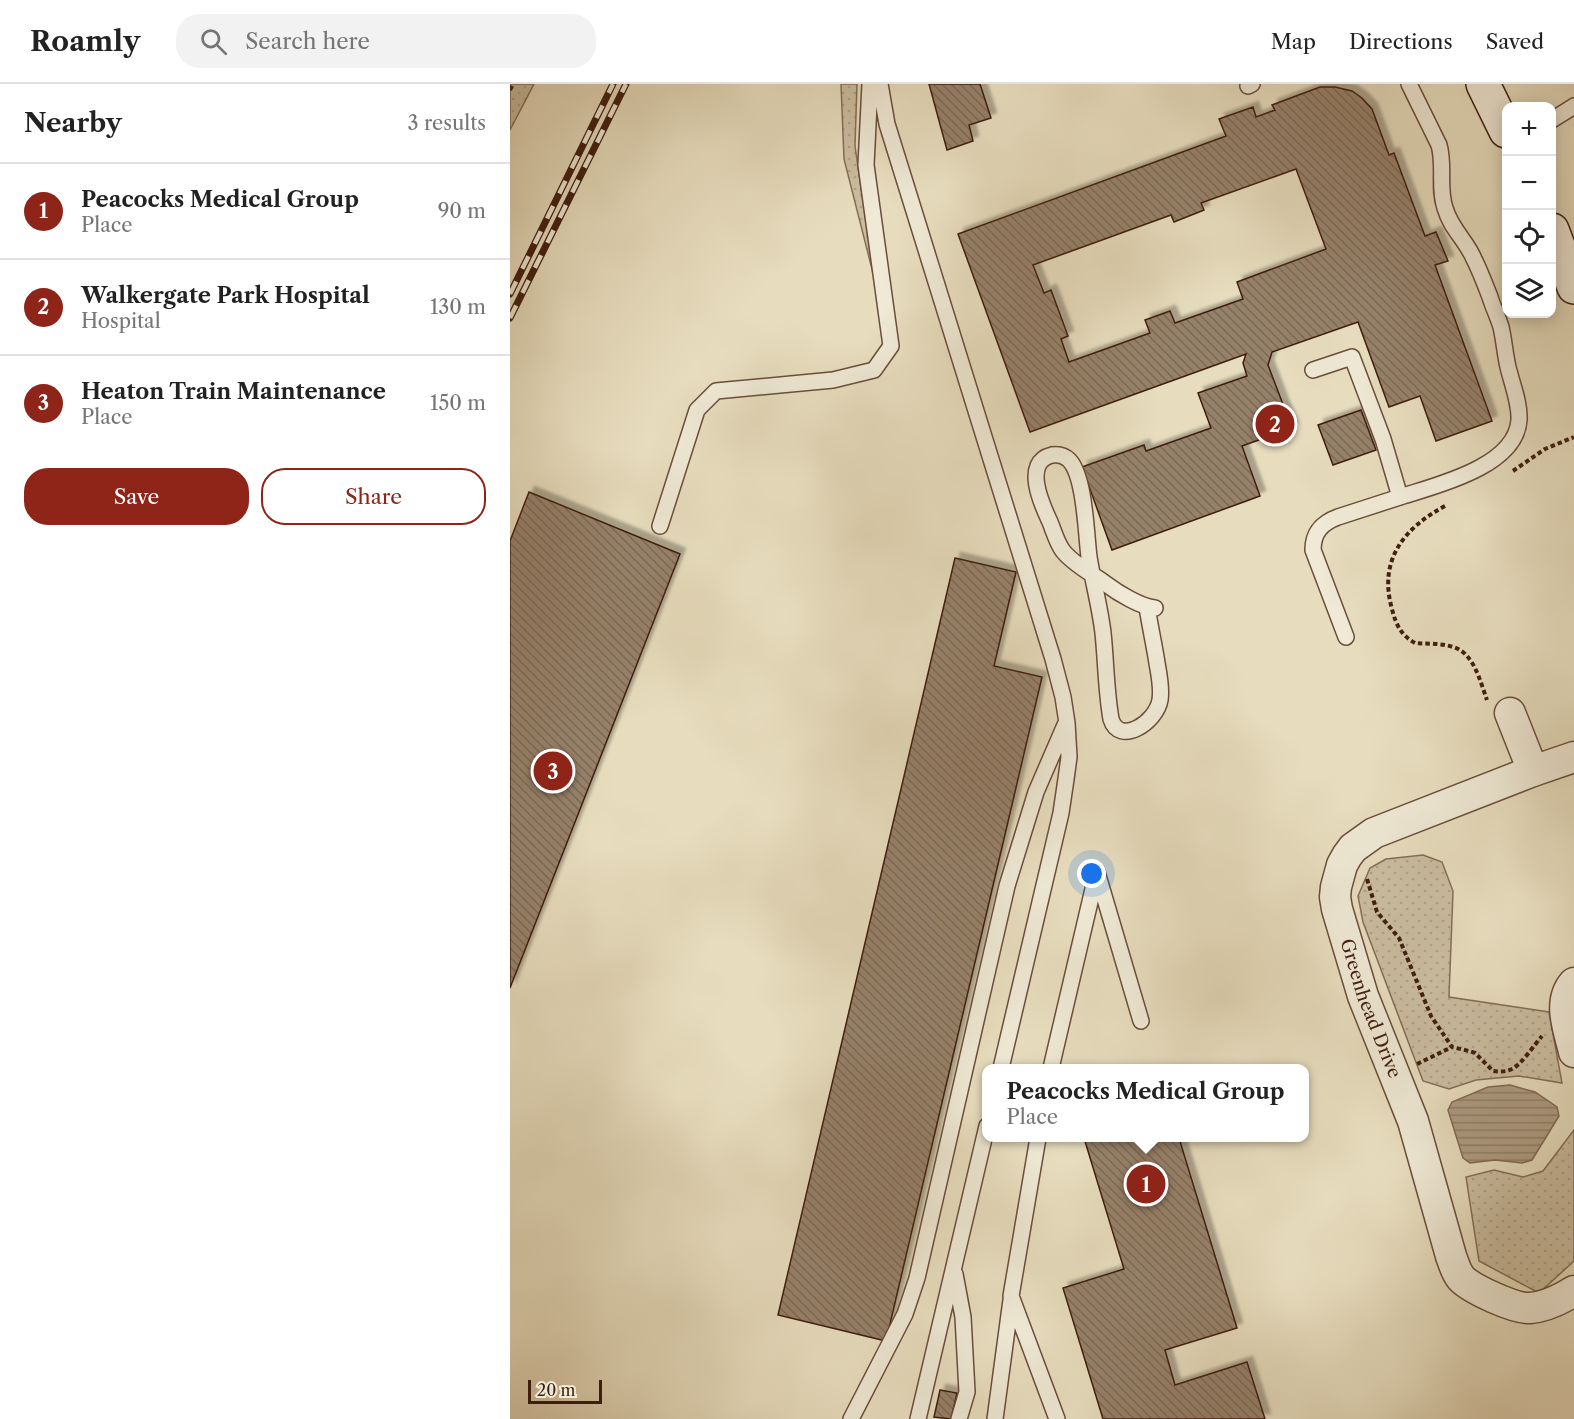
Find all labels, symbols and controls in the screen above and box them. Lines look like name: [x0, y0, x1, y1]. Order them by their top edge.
search box: [176, 14, 596, 68]
text: Roamly: [30, 24, 140, 58]
icon: search: [197, 25, 230, 58]
text: Search here: [245, 28, 370, 55]
text: Map: [1271, 29, 1316, 54]
text: Directions: [1349, 29, 1453, 54]
text: Saved: [1486, 29, 1544, 54]
map controls: [1502, 102, 1556, 318]
button: +: [1502, 102, 1556, 156]
text: Nearby: [24, 107, 122, 139]
text: 3 results: [408, 111, 486, 135]
button: −: [1502, 156, 1556, 210]
text: Peacocks Medical Group: [81, 186, 359, 213]
text: 1: [39, 199, 48, 223]
text: 90 m: [438, 199, 486, 223]
button: locate: [1502, 210, 1556, 264]
text: Place: [81, 213, 132, 237]
button: layers: [1502, 264, 1556, 318]
text: Walkergate Park Hospital: [81, 282, 370, 309]
text: 2: [38, 295, 49, 319]
text: 130 m: [430, 295, 486, 319]
text: Hospital: [81, 309, 161, 333]
text: Heaton Train Maintenance: [81, 378, 386, 405]
text: 3: [38, 391, 49, 415]
text: 150 m: [430, 391, 486, 415]
pin: 2: [1256, 402, 1294, 446]
text: Place: [81, 405, 132, 429]
button: Save: [24, 468, 249, 525]
button: Share: [261, 468, 486, 525]
pin: 3: [534, 748, 573, 794]
your location: [1077, 859, 1106, 888]
street label: Greenhead Drive: [1335, 936, 1406, 1081]
popup: [982, 1064, 1309, 1142]
text: Peacocks Medical Group: [1007, 1078, 1284, 1105]
text: Place: [1007, 1105, 1058, 1129]
pin: 1: [1126, 1162, 1166, 1206]
scale bar: [528, 1377, 602, 1404]
text: 20 m: [537, 1380, 576, 1400]

